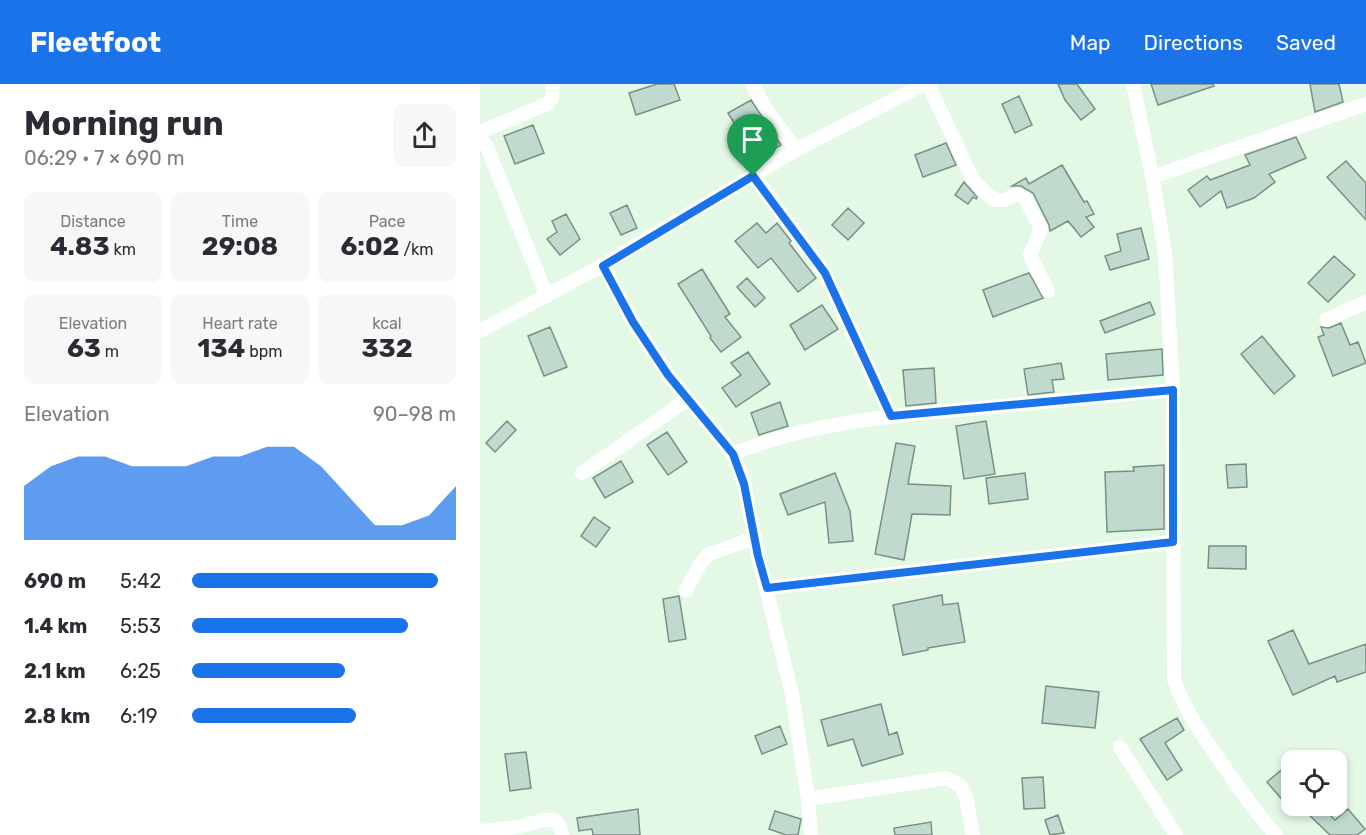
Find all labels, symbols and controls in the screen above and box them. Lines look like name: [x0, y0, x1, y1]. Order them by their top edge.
text: Fleetfoot: [30, 26, 161, 59]
text: Map: [1070, 30, 1111, 55]
text: Directions: [1144, 30, 1243, 55]
text: Saved: [1276, 30, 1336, 55]
text: Morning run: [24, 104, 224, 143]
button: share: [393, 104, 456, 167]
pin: [727, 114, 778, 176]
icon: arrive: [736, 123, 769, 156]
text: 06:29 · 7 × 690 m: [24, 146, 184, 170]
text: Distance: [60, 212, 126, 231]
text: Time: [222, 212, 258, 231]
text: Pace: [369, 212, 405, 231]
text: 4.83: [50, 231, 110, 262]
text: 29:08: [202, 231, 278, 262]
text: 6:02: [340, 231, 399, 262]
text: km: [110, 240, 136, 259]
text: /km: [399, 240, 434, 259]
text: Elevation: [59, 314, 127, 333]
text: Heart rate: [202, 314, 278, 333]
text: kcal: [372, 314, 402, 333]
text: 63: [67, 333, 101, 364]
text: 134: [197, 333, 245, 364]
text: 332: [361, 333, 413, 364]
text: m: [101, 342, 119, 361]
text: bpm: [245, 342, 283, 361]
text: Elevation: [24, 402, 110, 426]
text: 90–98 m: [373, 402, 456, 426]
text: 690 m: [24, 569, 86, 593]
text: 5:42: [120, 569, 161, 593]
text: 1.4 km: [24, 614, 87, 638]
text: 5:53: [120, 614, 161, 638]
text: 2.1 km: [24, 659, 86, 683]
text: 6:25: [120, 659, 161, 683]
text: 2.8 km: [24, 704, 90, 728]
text: 6:19: [120, 704, 158, 728]
map controls: [1281, 750, 1347, 816]
button: locate: [1281, 750, 1347, 816]

